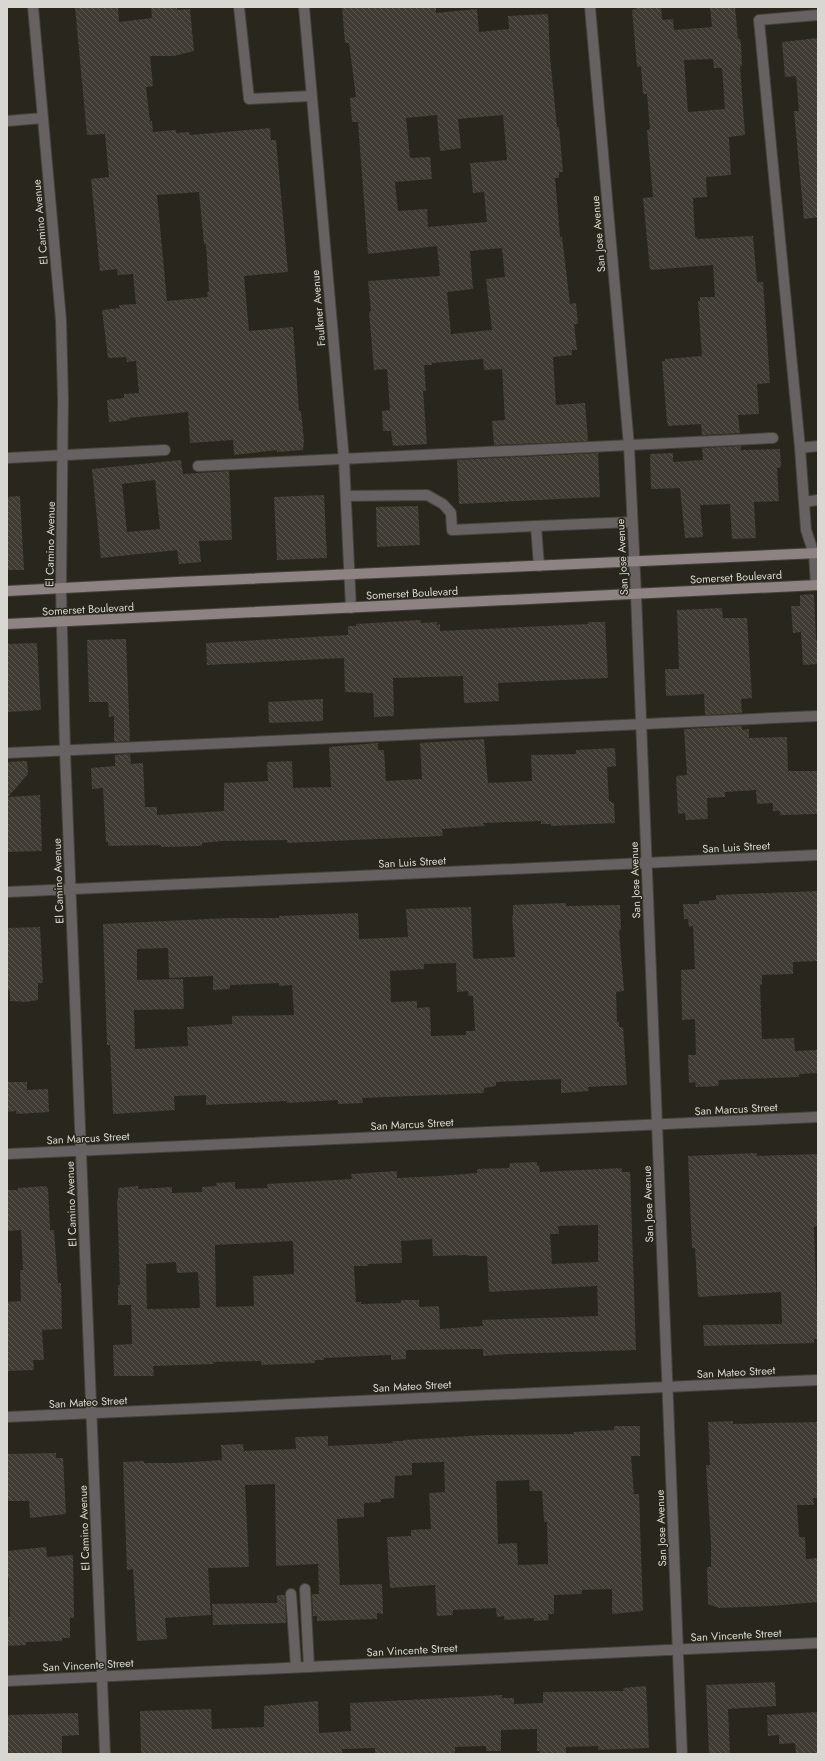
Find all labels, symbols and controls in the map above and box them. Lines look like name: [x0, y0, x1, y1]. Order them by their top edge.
street label: El Camino Avenue: [28, 178, 52, 265]
street label: San Jose Avenue: [587, 195, 609, 273]
street label: Faulkner Avenue: [307, 269, 329, 347]
street label: El Camino Avenue: [41, 501, 59, 587]
street label: San Jose Avenue: [612, 518, 632, 596]
street label: Somerset Boulevard: [690, 567, 782, 587]
street label: Somerset Boulevard: [366, 583, 458, 603]
street label: Somerset Boulevard: [42, 599, 134, 619]
street label: San Luis Street: [702, 837, 771, 857]
street label: El Camino Avenue: [49, 838, 67, 924]
street label: San Jose Avenue: [626, 841, 644, 919]
street label: San Luis Street: [378, 852, 447, 872]
street label: San Marcus Street: [694, 1099, 778, 1119]
street label: San Marcus Street: [370, 1114, 454, 1134]
street label: San Marcus Street: [46, 1128, 130, 1148]
street label: El Camino Avenue: [62, 1161, 80, 1247]
street label: San Jose Avenue: [639, 1165, 657, 1243]
street label: San Mateo Street: [696, 1362, 776, 1382]
street label: San Mateo Street: [372, 1376, 452, 1396]
street label: San Mateo Street: [48, 1392, 128, 1412]
street label: El Camino Avenue: [75, 1485, 93, 1571]
street label: San Jose Avenue: [652, 1489, 670, 1567]
street label: San Vincente Street: [690, 1625, 782, 1645]
street label: San Vincente Street: [366, 1640, 458, 1660]
street label: San Vincente Street: [42, 1655, 134, 1675]

